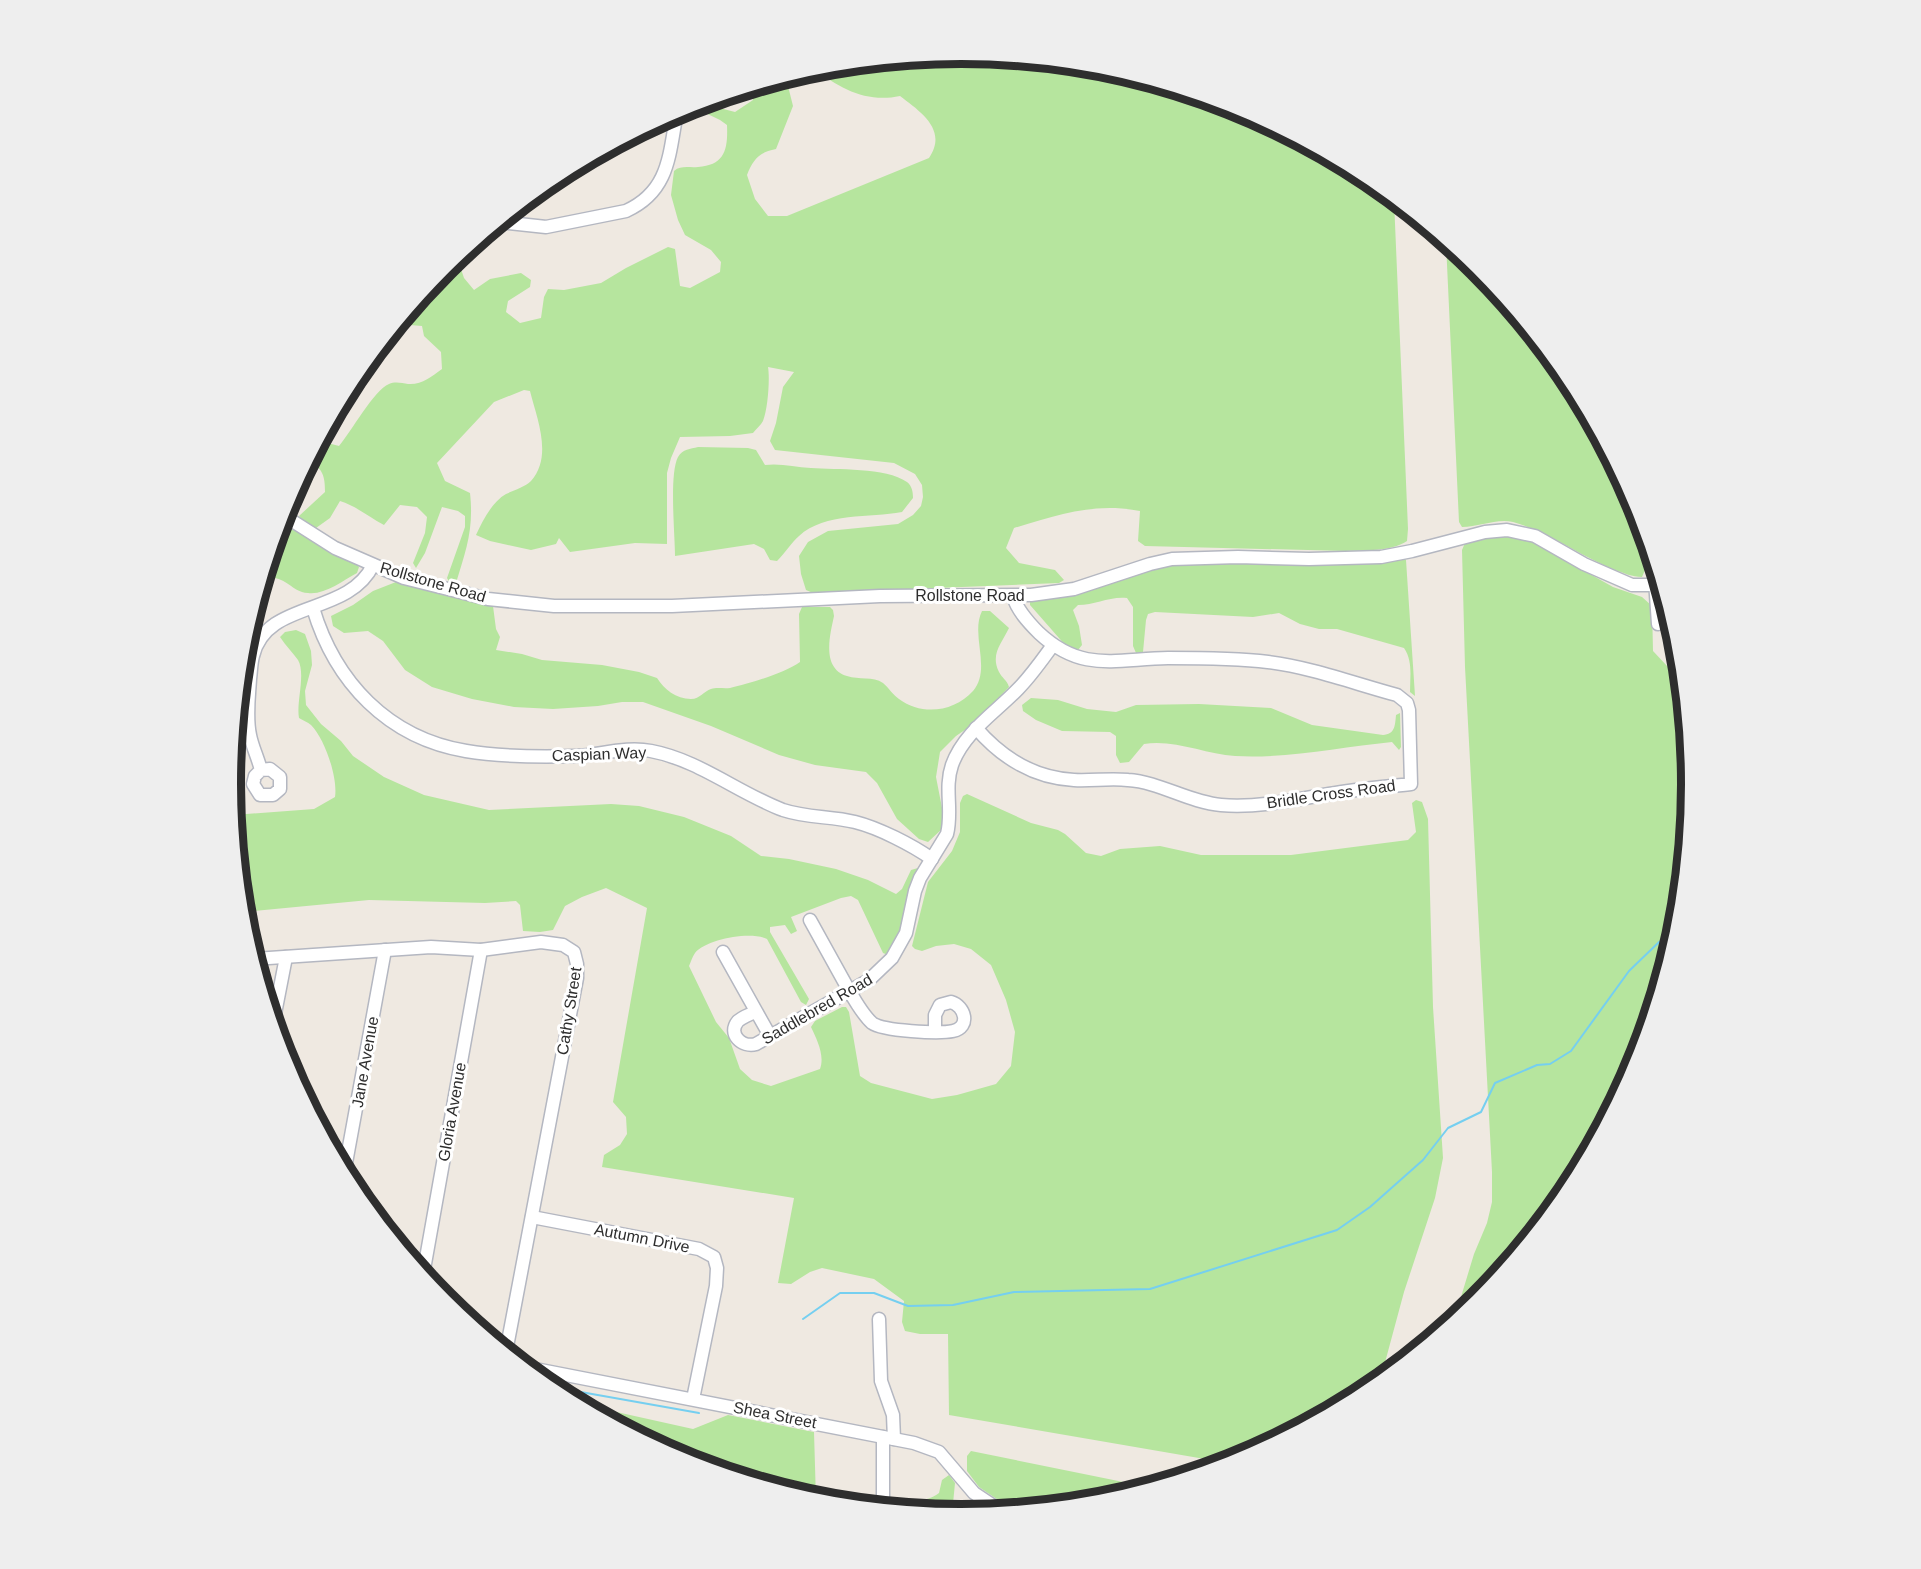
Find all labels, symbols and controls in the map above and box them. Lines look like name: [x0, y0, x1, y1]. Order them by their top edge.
street label: Rollstone Road: [378, 559, 488, 605]
street label: Rollstone Road: [915, 587, 1025, 604]
street label: Caspian Way: [551, 744, 647, 764]
street label: Bridle Cross Road: [1266, 777, 1396, 811]
street label: Cathy Street: [554, 965, 584, 1056]
street label: Saddlebred Road: [759, 971, 875, 1047]
street label: Jane Avenue: [349, 1015, 381, 1109]
street label: Gloria Avenue: [435, 1061, 469, 1163]
street label: Autumn Drive: [593, 1220, 691, 1256]
street label: Shea Street: [732, 1399, 819, 1432]

